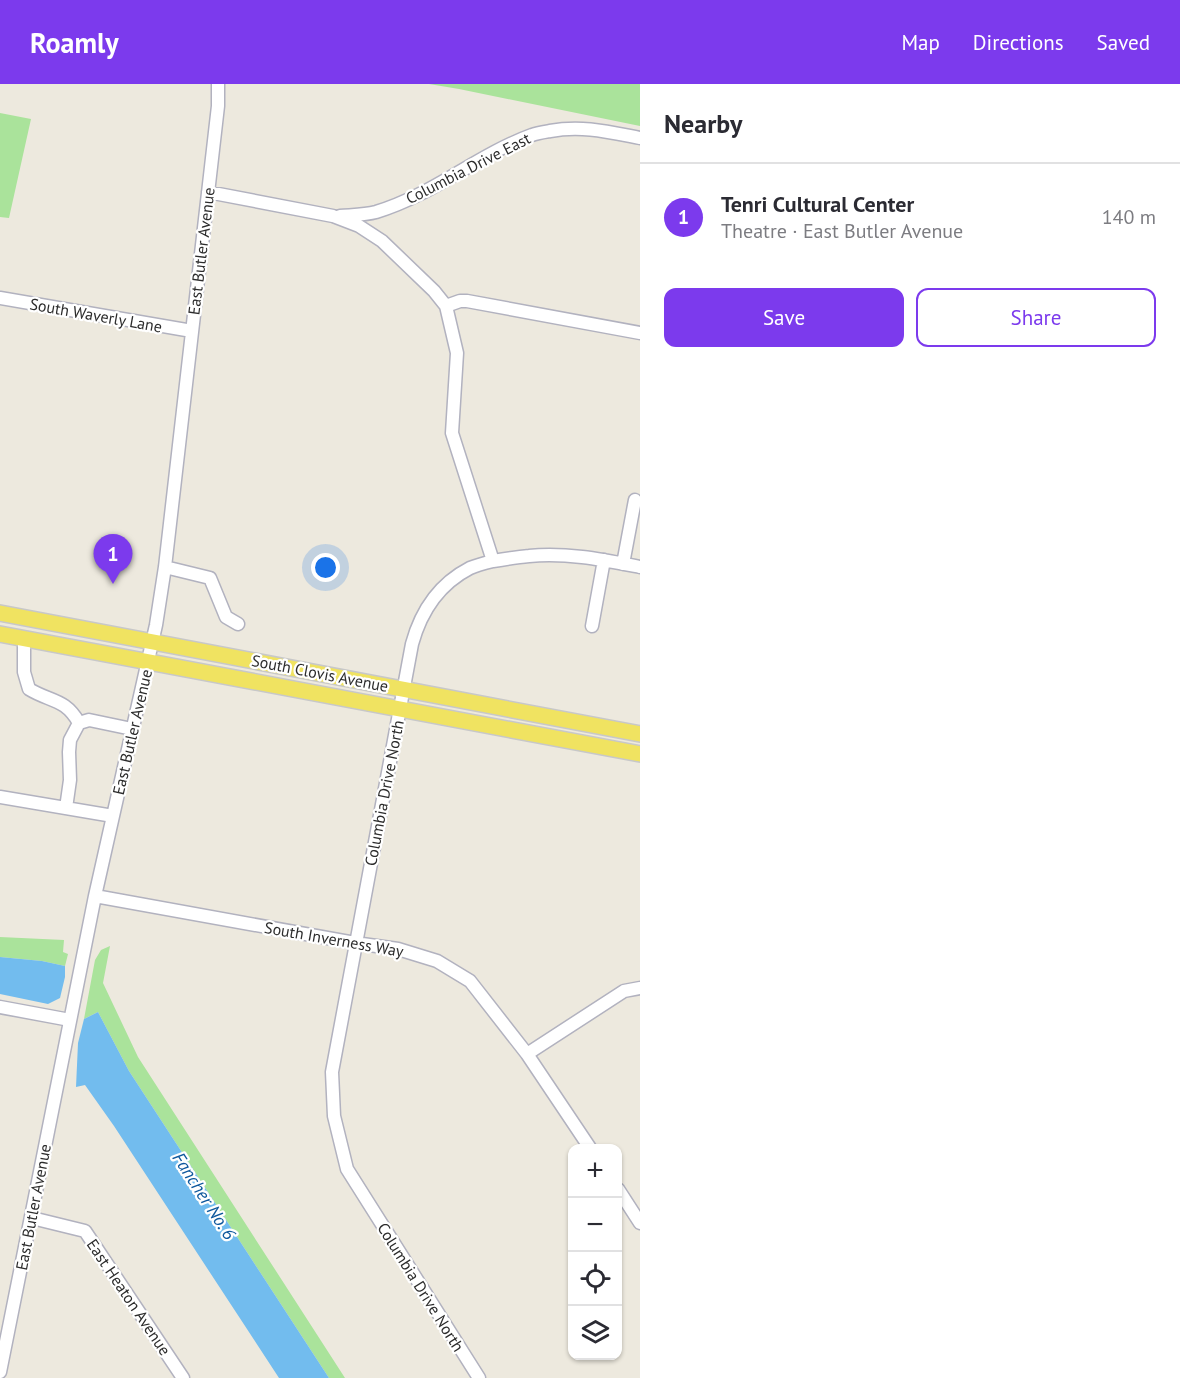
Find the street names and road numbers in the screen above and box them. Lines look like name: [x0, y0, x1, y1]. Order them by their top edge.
street label: Columbia Drive East: [402, 128, 534, 208]
street label: East Butler Avenue: [183, 186, 219, 316]
street label: South Waverly Lane: [28, 294, 164, 336]
street label: South Clovis Avenue: [250, 650, 390, 696]
street label: East Butler Avenue: [108, 667, 156, 797]
street label: Columbia Drive North: [360, 718, 408, 868]
street label: South Inverness Way: [263, 917, 406, 961]
street label: East Butler Avenue: [11, 1142, 55, 1272]
street label: Columbia Drive North: [373, 1219, 469, 1355]
street label: East Heaton Avenue: [83, 1235, 175, 1359]

